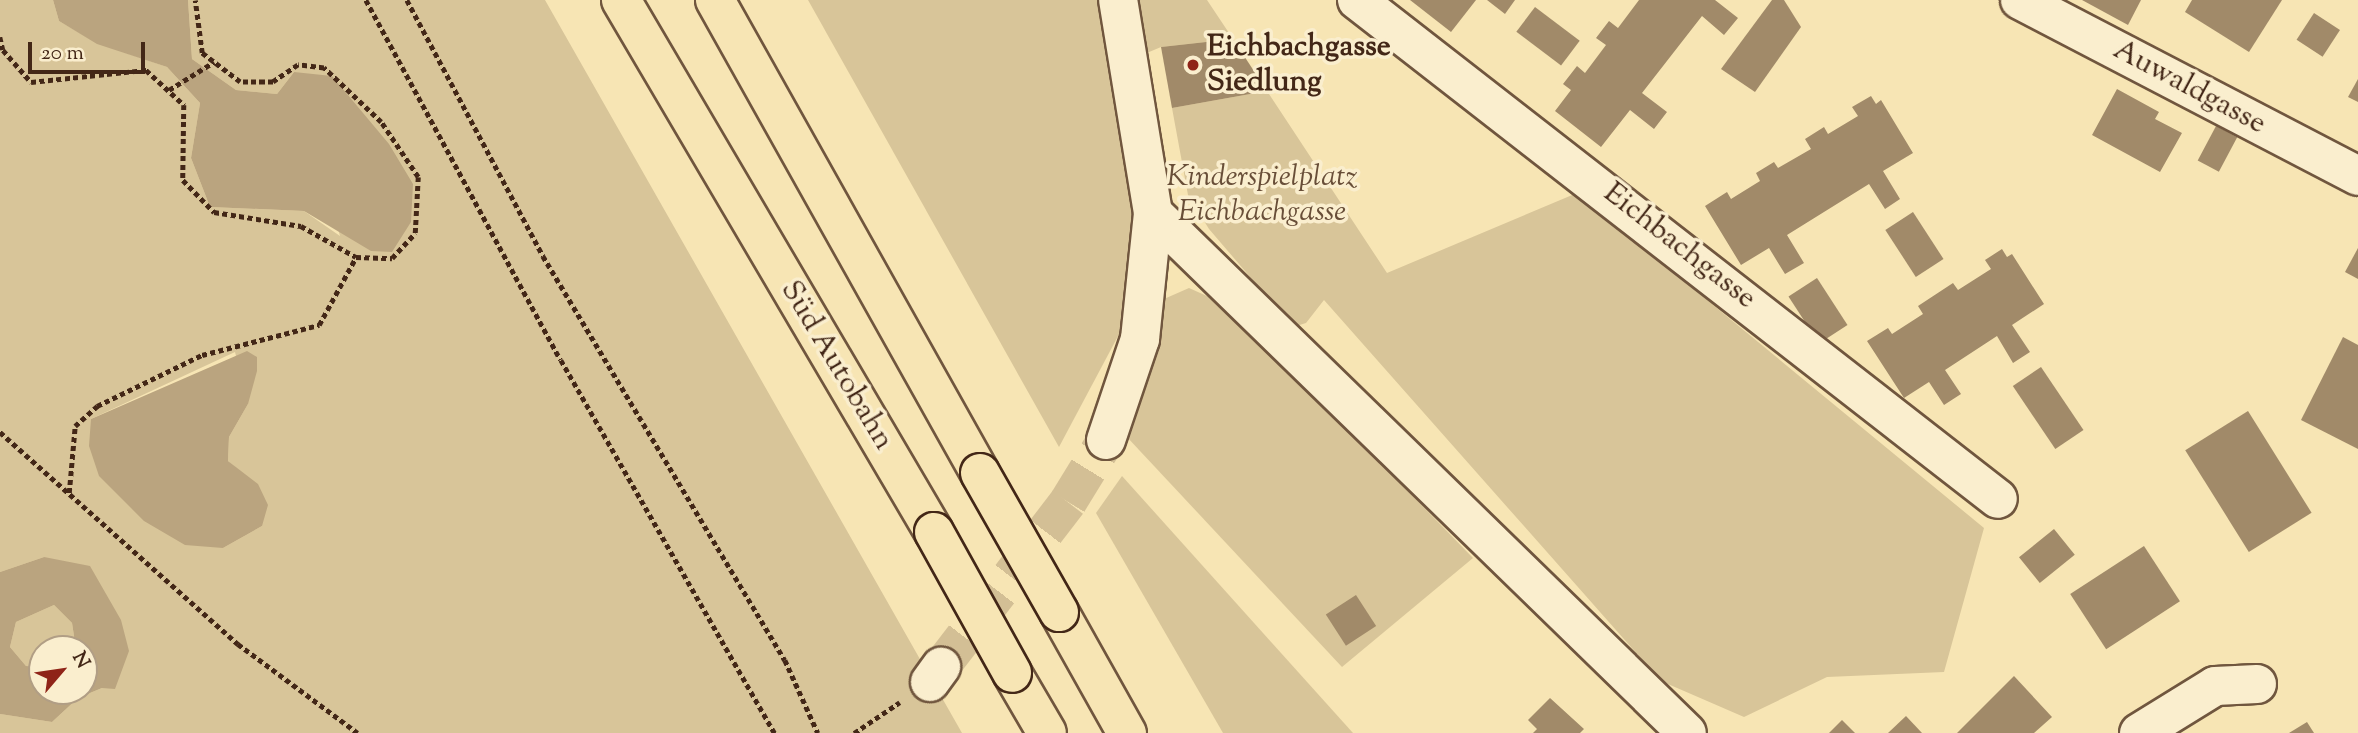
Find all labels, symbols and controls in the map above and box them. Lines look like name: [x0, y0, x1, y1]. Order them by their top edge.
scale bar: [32, 28, 149, 72]
place label: Eichbachgasse Siedlung: [1207, 30, 1391, 100]
street label: Auwaldgasse: [2107, 33, 2271, 143]
text: 20 m: [41, 39, 84, 69]
marker: Eichbachgasse Siedlung: [1185, 57, 1201, 73]
park label: Kinderspielplatz Eichbachgasse: [1166, 160, 1358, 230]
street label: Eichbachgasse: [1596, 176, 1762, 318]
street label: Süd Autobahn: [771, 275, 901, 457]
north arrow: [28, 635, 98, 705]
text: N: [65, 647, 96, 674]

